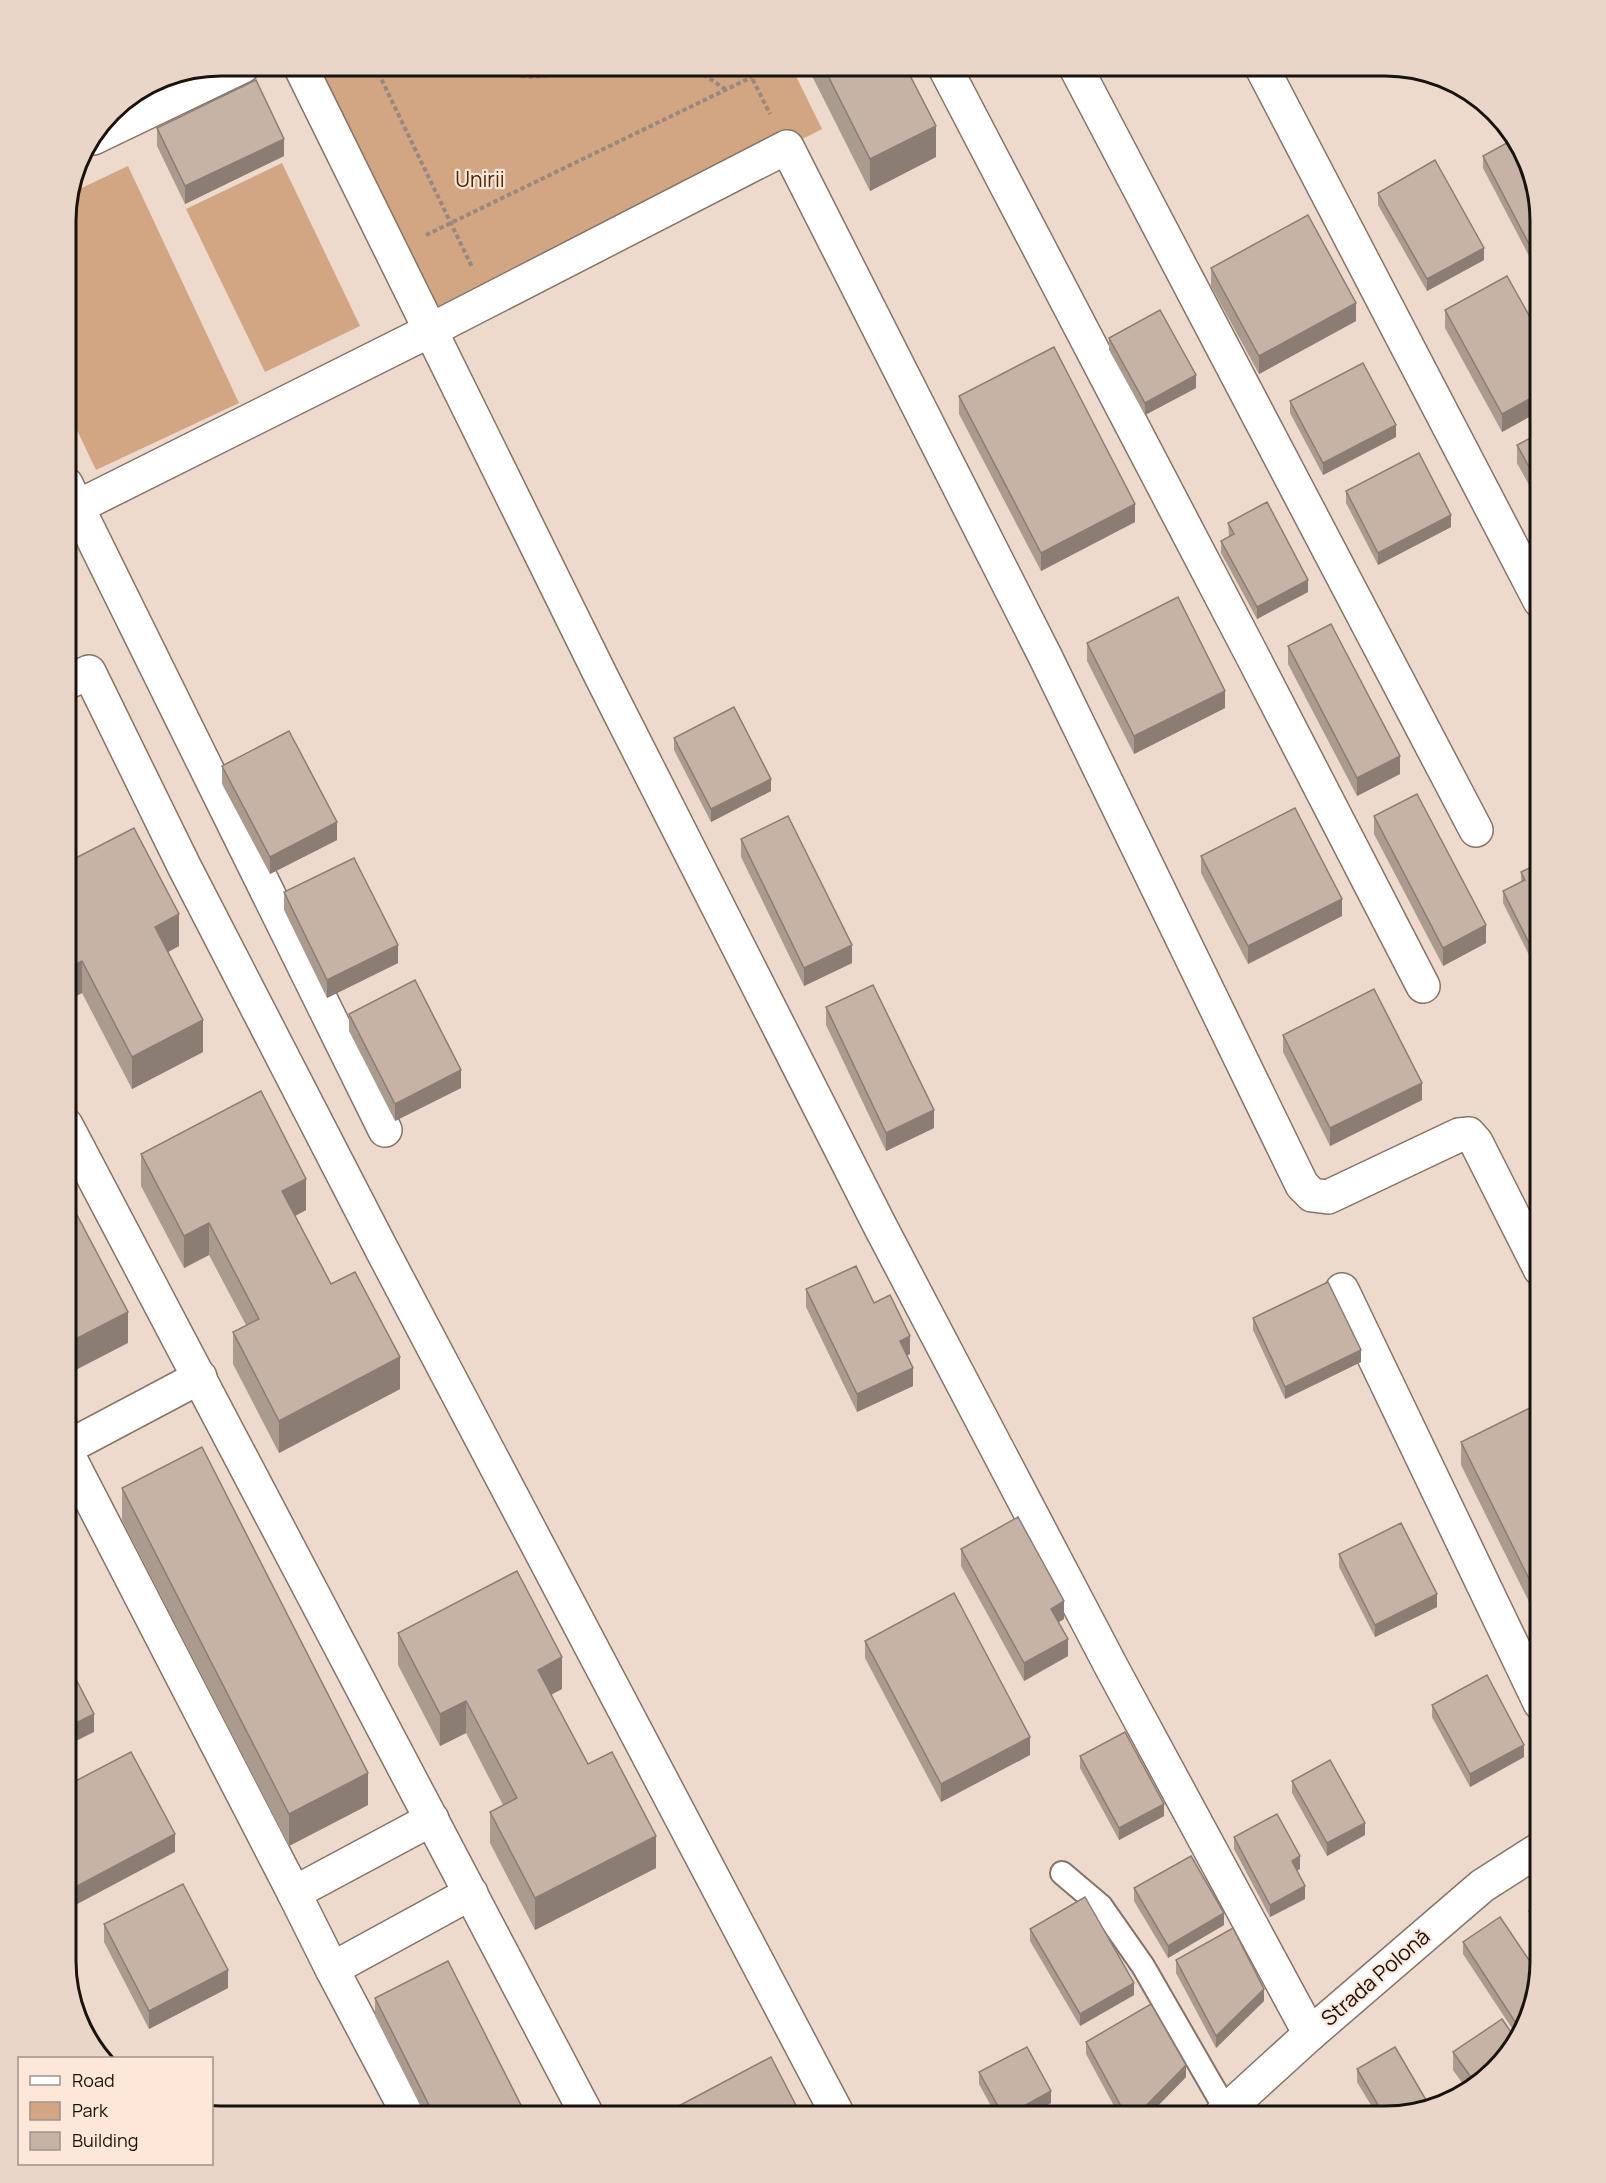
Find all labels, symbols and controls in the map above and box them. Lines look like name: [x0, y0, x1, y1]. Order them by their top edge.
park label: Unirii: [455, 165, 505, 193]
street label: Strada Polonă: [1315, 1922, 1435, 2032]
legend: [18, 2057, 213, 2165]
text: Road: [72, 2068, 115, 2092]
text: Park: [72, 2098, 109, 2122]
text: Building: [72, 2128, 138, 2152]

